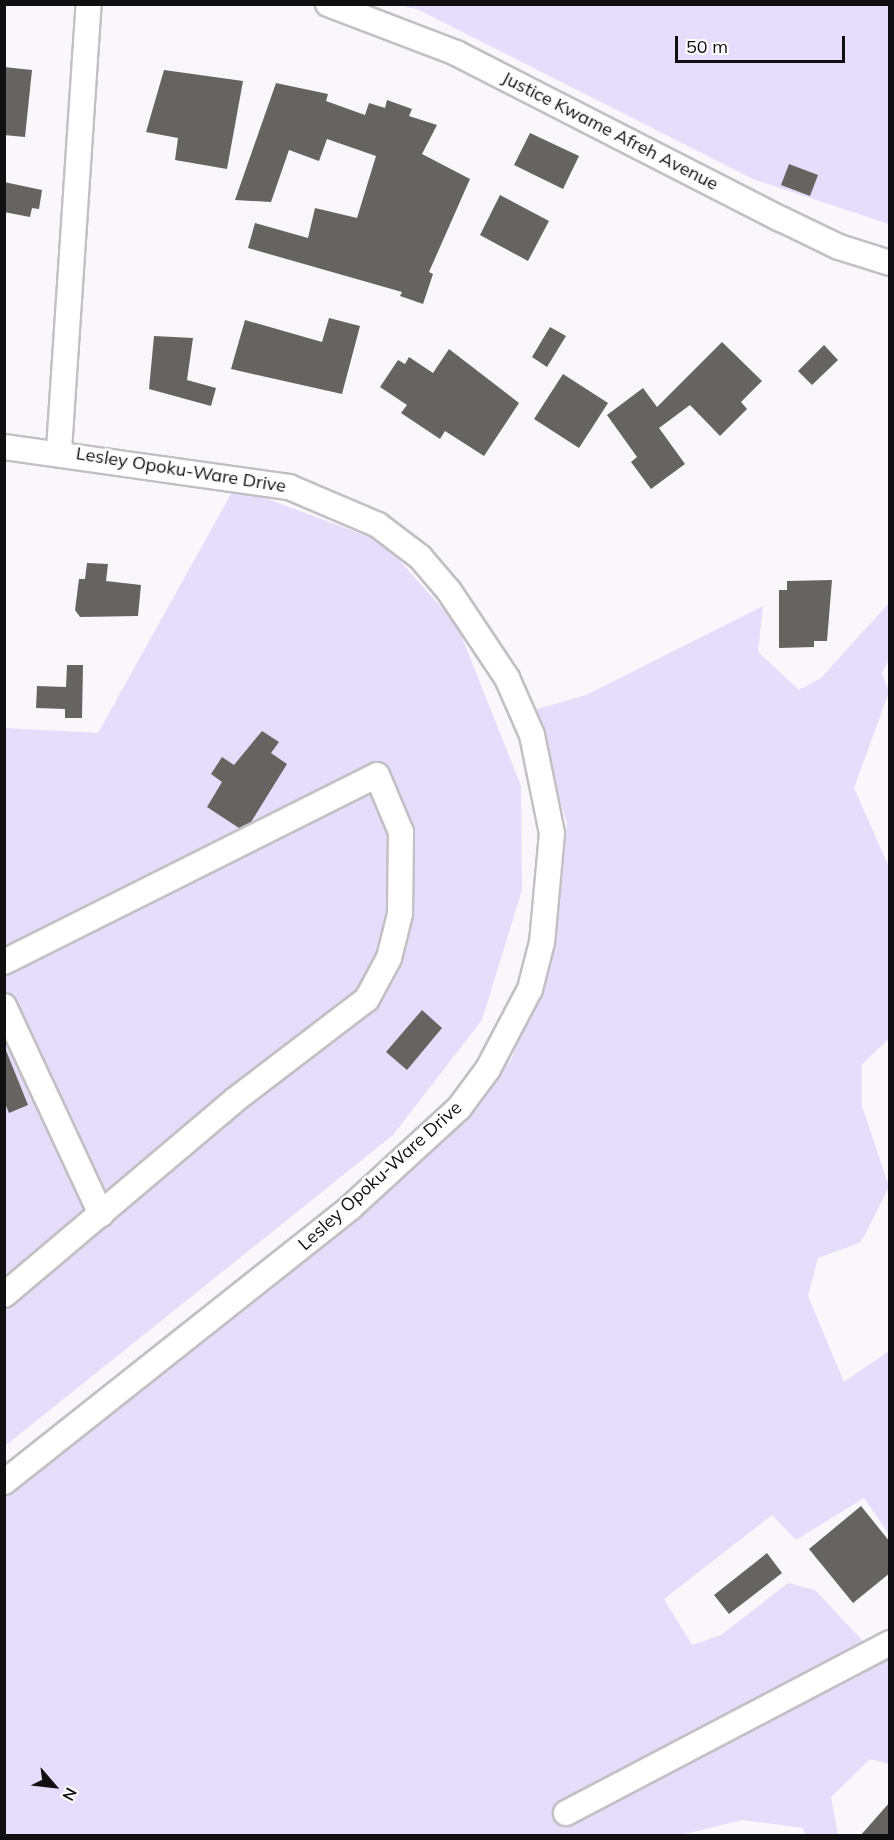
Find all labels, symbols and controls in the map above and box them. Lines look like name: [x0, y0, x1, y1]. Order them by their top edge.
scale bar: [678, 24, 848, 62]
text: 50 m: [686, 35, 728, 58]
street label: Justice Kwame Afreh Avenue: [498, 67, 722, 195]
street label: Lesley Opoku-Ware Drive: [74, 443, 288, 497]
street label: Lesley Opoku-Ware Drive: [294, 1097, 466, 1255]
north arrow: [24, 1756, 84, 1816]
text: N: [58, 1784, 82, 1804]

